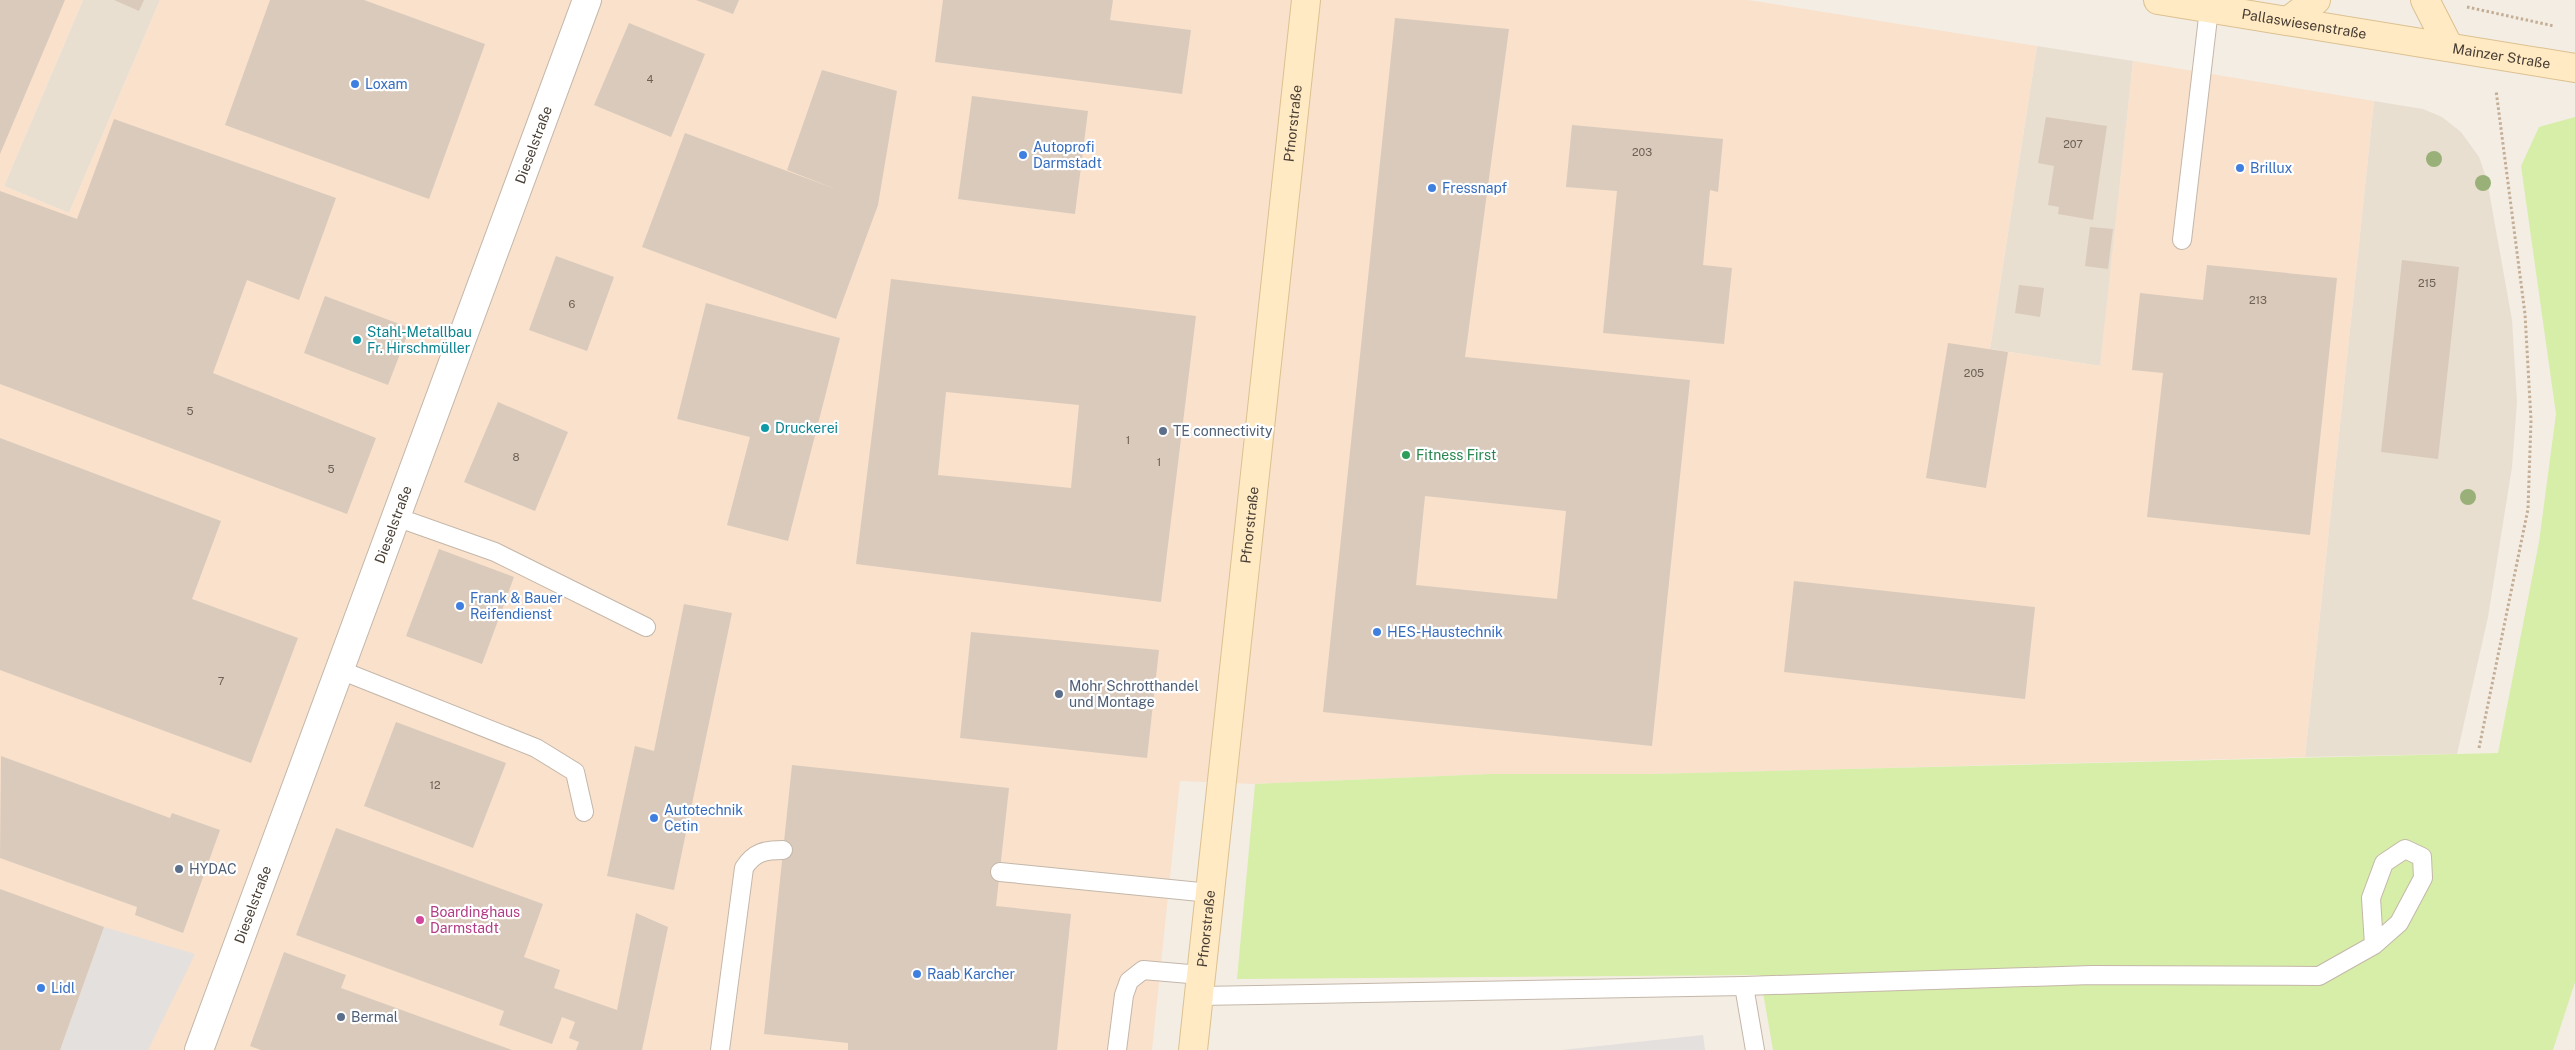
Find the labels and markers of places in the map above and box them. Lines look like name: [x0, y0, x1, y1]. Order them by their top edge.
place label: Loxam: [365, 76, 408, 92]
marker: Loxam: [349, 78, 361, 90]
place label: Autoprofi Darmstadt: [1033, 139, 1102, 171]
marker: Autoprofi Darmstadt: [1017, 149, 1029, 161]
place label: Brillux: [2250, 160, 2293, 176]
marker: Brillux: [2234, 162, 2246, 174]
place label: Fressnapf: [1442, 180, 1508, 196]
marker: Fressnapf: [1426, 182, 1438, 194]
place label: Stahl-Metallbau Fr. Hirschmüller: [367, 324, 472, 356]
marker: Stahl-Metallbau Fr. Hirschmüller: [351, 334, 363, 346]
place label: Druckerei: [775, 420, 838, 436]
marker: Druckerei: [759, 422, 771, 434]
place label: TE connectivity: [1173, 423, 1273, 439]
marker: TE connectivity: [1157, 425, 1169, 437]
place label: Fitness First: [1416, 447, 1496, 463]
marker: Fitness First: [1400, 449, 1412, 461]
place label: Frank & Bauer Reifendienst: [470, 590, 563, 622]
marker: Frank & Bauer Reifendienst: [454, 600, 466, 612]
place label: HES-Haustechnik: [1387, 624, 1503, 640]
marker: HES-Haustechnik: [1371, 626, 1383, 638]
place label: Mohr Schrotthandel und Montage: [1069, 678, 1199, 710]
marker: Mohr Schrotthandel und Montage: [1053, 688, 1065, 700]
place label: Autotechnik Cetin: [664, 802, 743, 834]
marker: Autotechnik Cetin: [648, 812, 660, 824]
place label: HYDAC: [189, 861, 237, 877]
marker: HYDAC: [173, 863, 185, 875]
place label: Boardinghaus Darmstadt: [430, 904, 520, 936]
marker: Boardinghaus Darmstadt: [414, 914, 426, 926]
place label: Raab Karcher: [927, 966, 1015, 982]
marker: Raab Karcher: [911, 968, 923, 980]
place label: Lidl: [51, 980, 75, 996]
marker: Lidl: [35, 982, 47, 994]
place label: Bermal: [351, 1009, 398, 1025]
marker: Bermal: [335, 1011, 347, 1023]

